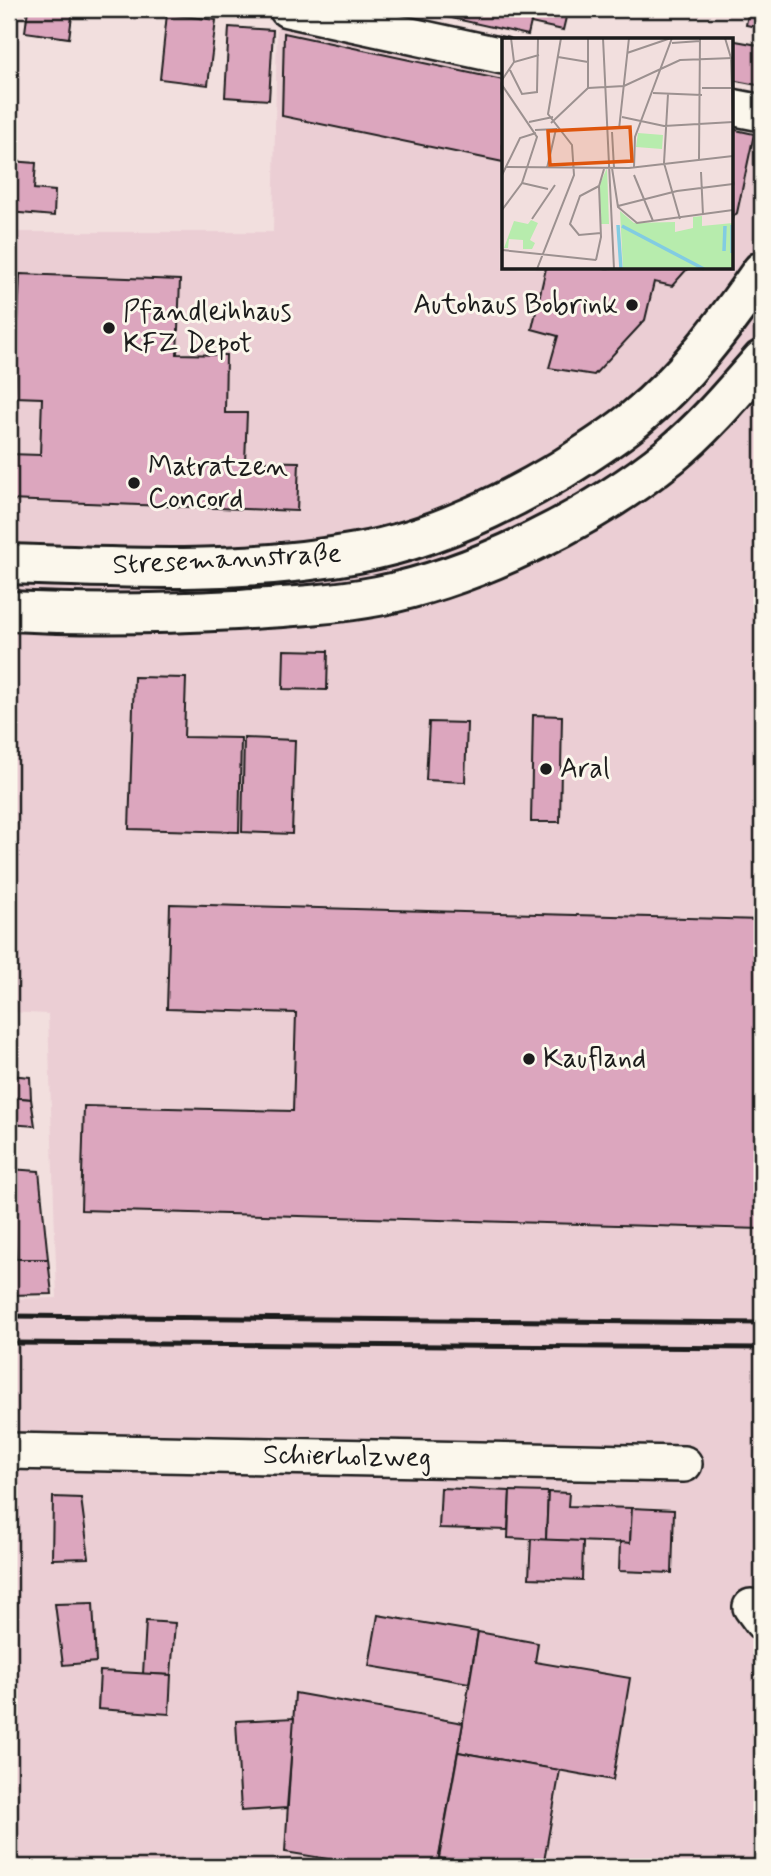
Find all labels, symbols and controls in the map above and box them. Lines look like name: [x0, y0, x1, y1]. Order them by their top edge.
inset map: [502, 38, 732, 270]
place label: Autohaus Bobrink: [413, 287, 618, 324]
place label: Pfandleihhaus KFZ Depot: [123, 294, 292, 363]
marker: Autohaus Bobrink: [624, 297, 640, 313]
marker: Pfandleihhaus KFZ Depot: [101, 320, 117, 336]
place label: Matratzen Concord: [148, 449, 288, 518]
marker: Matratzen Concord: [126, 475, 142, 491]
street label: Stresemannstraße: [112, 536, 342, 584]
place label: Aral: [560, 751, 610, 788]
marker: Aral: [538, 761, 554, 777]
place label: Kaufland: [543, 1041, 646, 1078]
marker: Kaufland: [521, 1051, 537, 1067]
street label: Schierholzweg: [262, 1437, 432, 1477]

